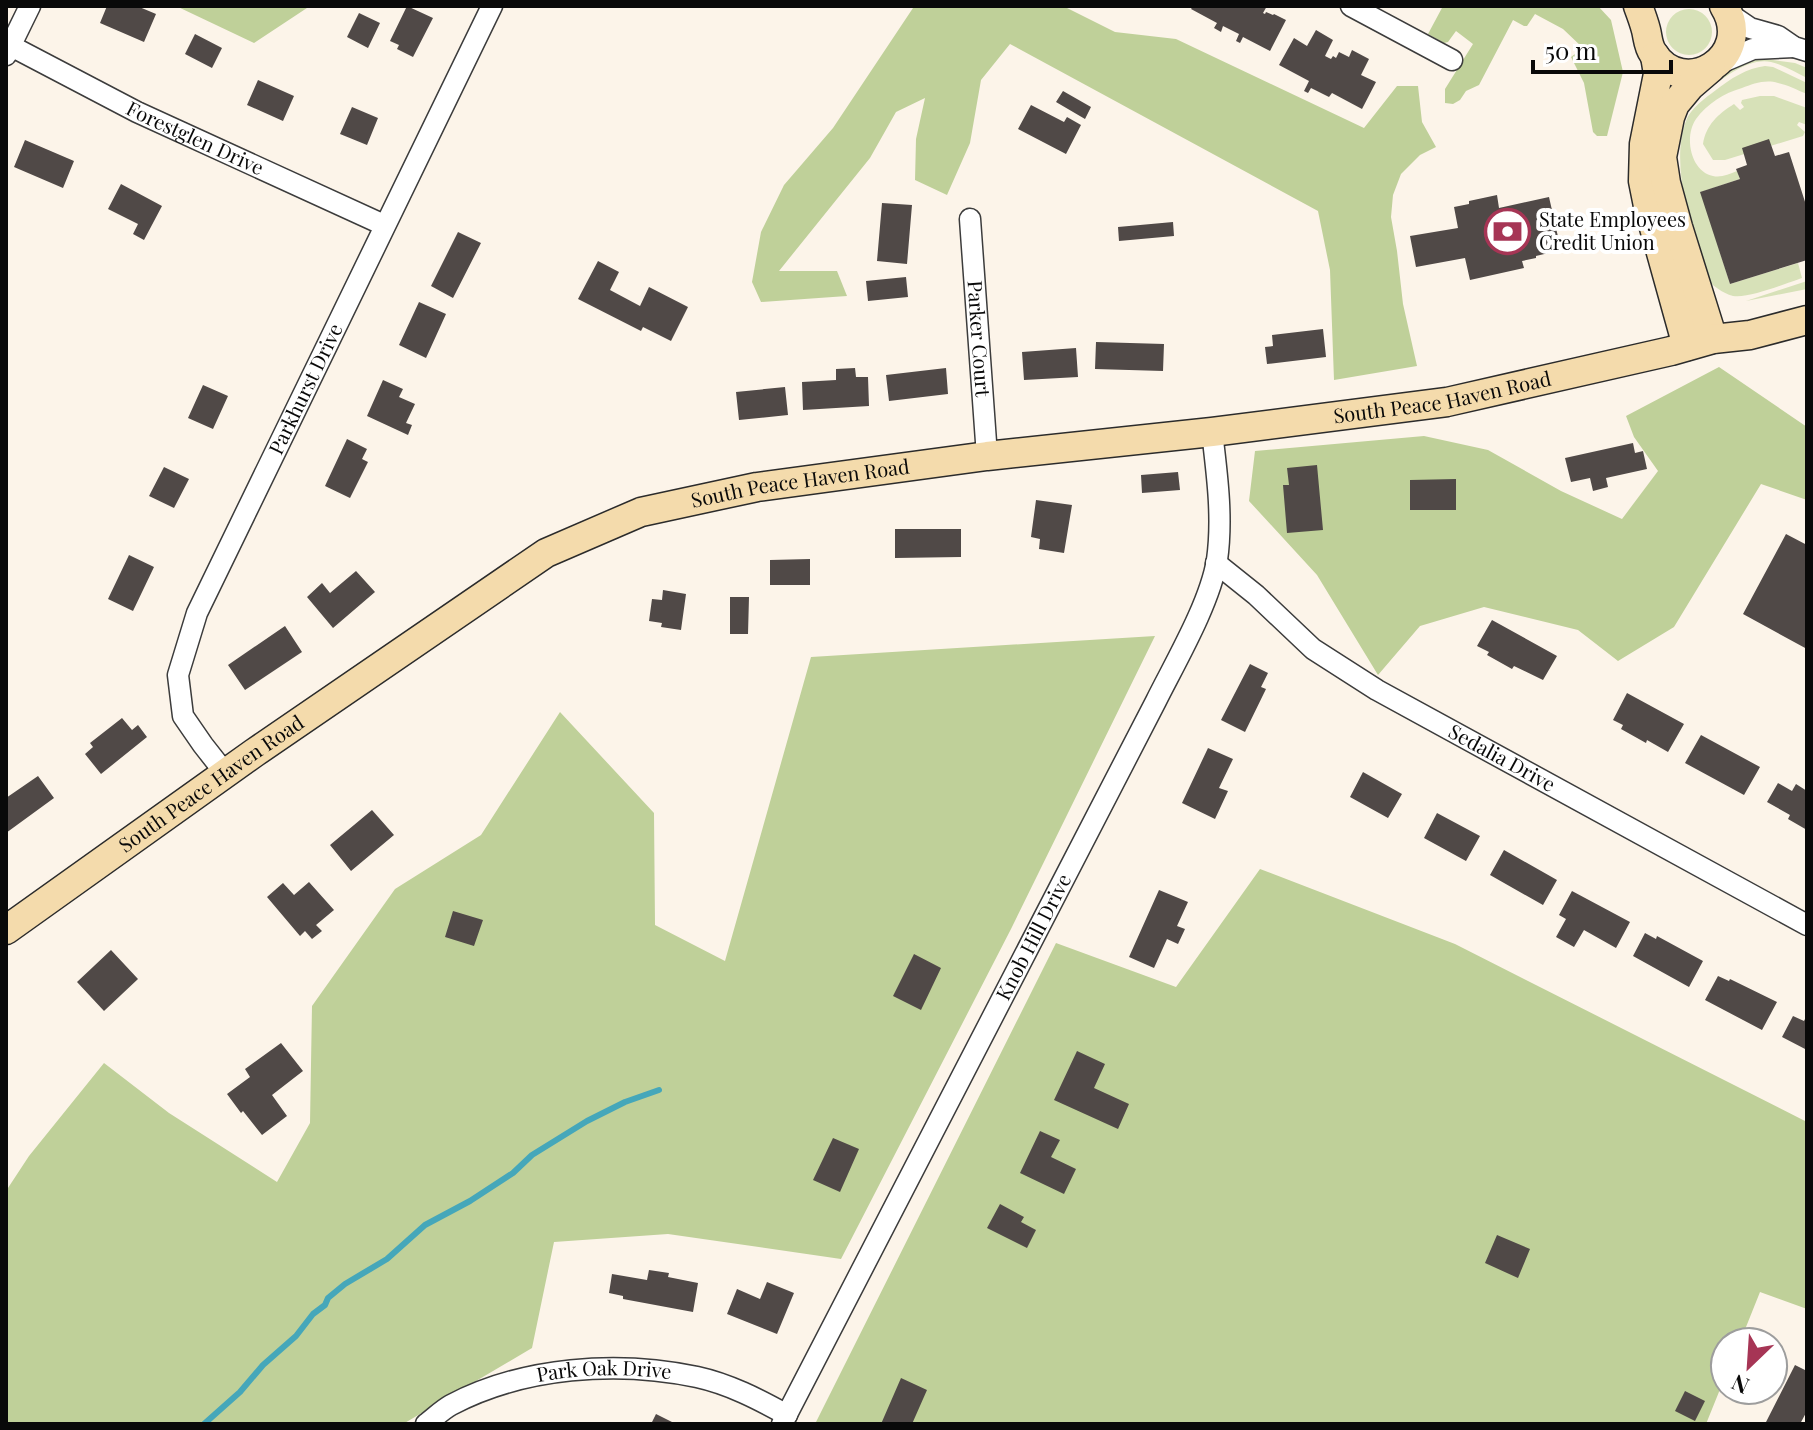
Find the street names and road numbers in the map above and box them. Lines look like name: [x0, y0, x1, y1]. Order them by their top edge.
street label: Forestglen Drive: [122, 94, 269, 180]
street label: Parker Court: [962, 280, 998, 399]
street label: Parkhurst Drive: [261, 318, 348, 458]
street label: South Peace Haven Road: [1332, 364, 1554, 428]
street label: South Peace Haven Road: [688, 452, 911, 513]
street label: South Peace Haven Road: [113, 708, 309, 858]
street label: Sedalia Drive: [1444, 717, 1561, 797]
street label: Knob Hill Drive: [989, 869, 1076, 1004]
street label: Park Oak Drive: [534, 1353, 673, 1387]

